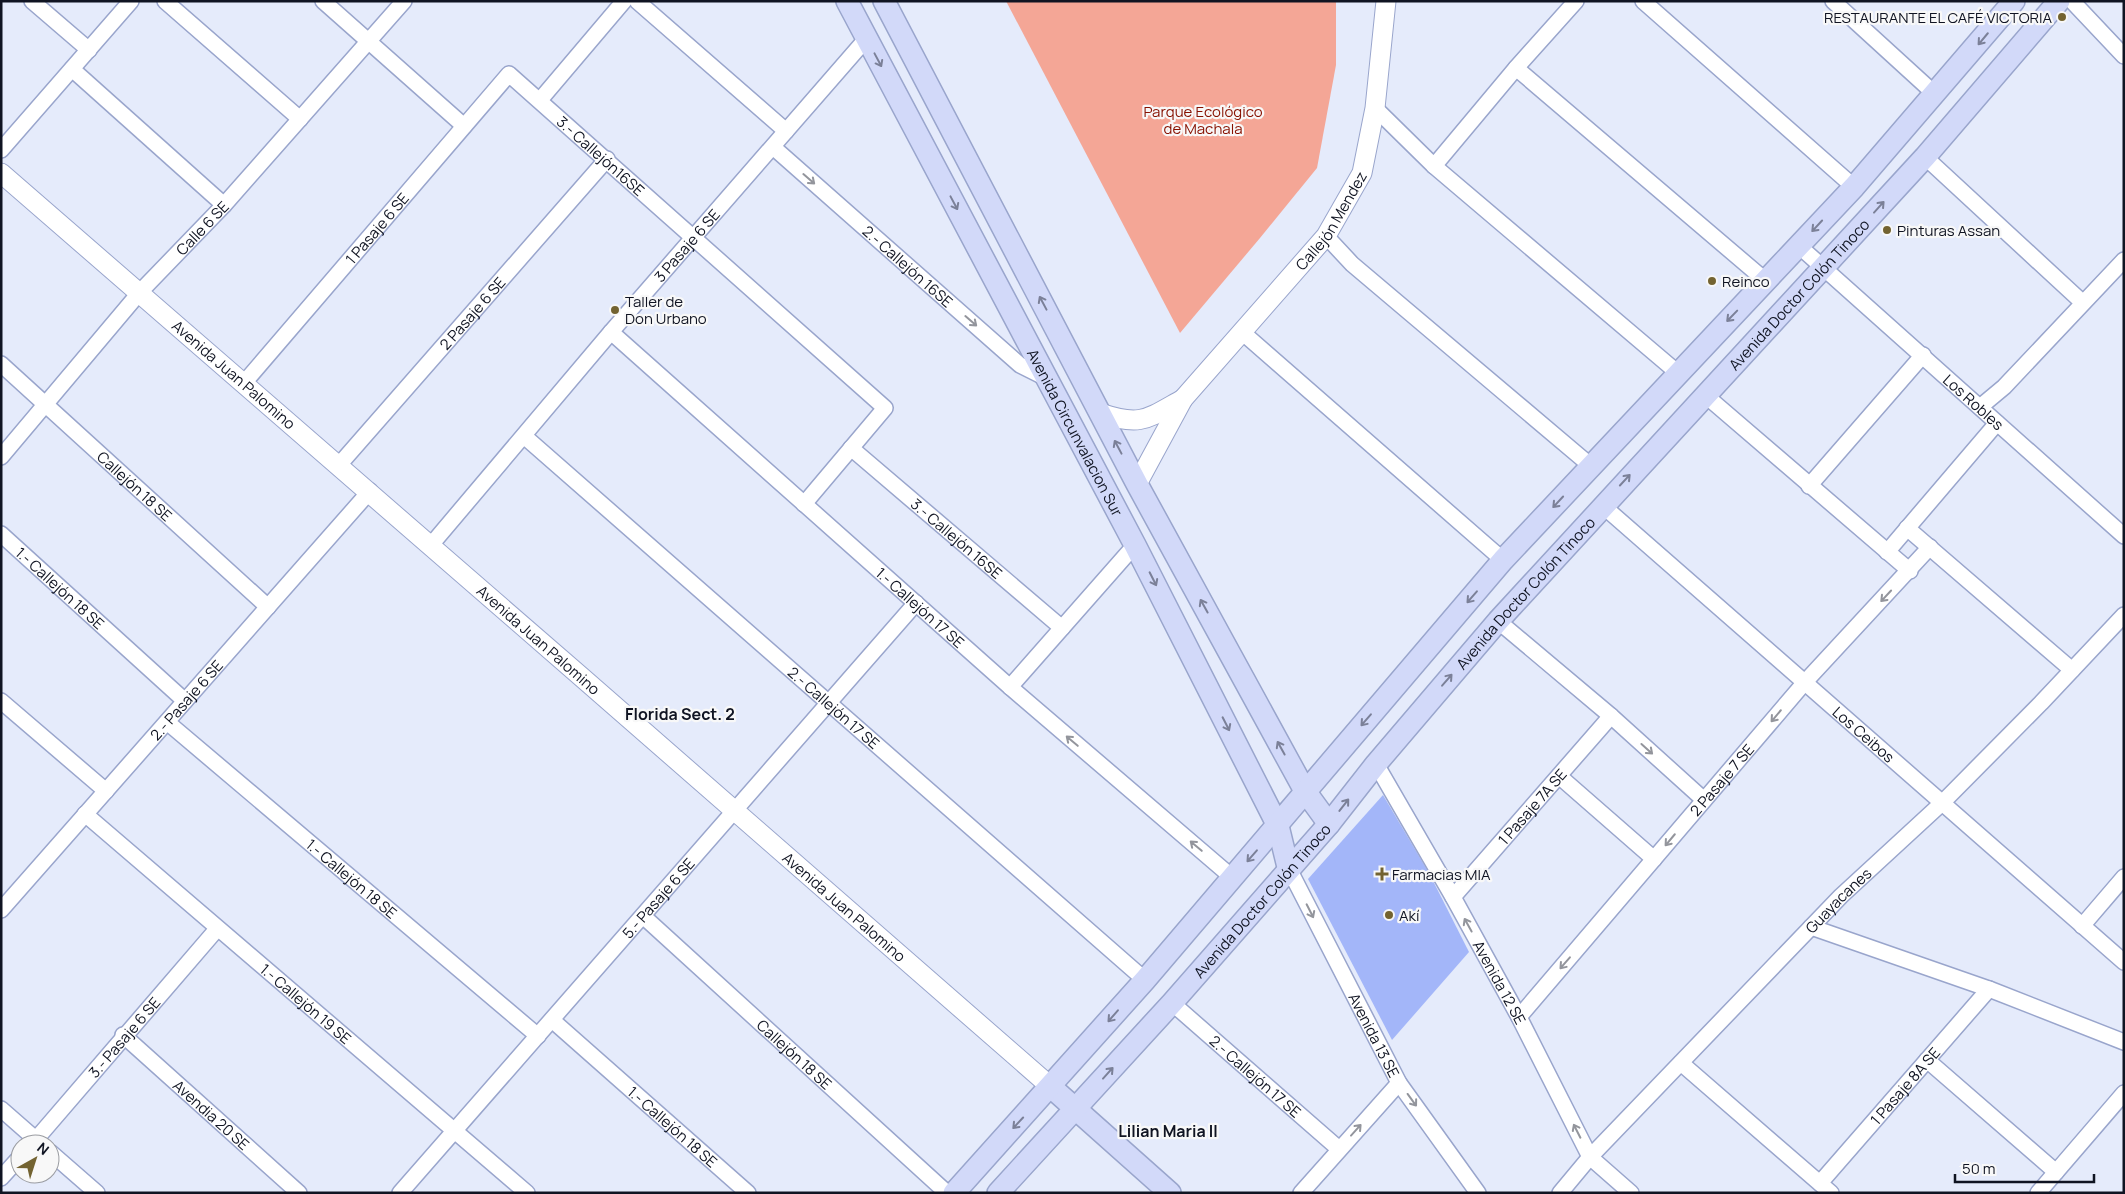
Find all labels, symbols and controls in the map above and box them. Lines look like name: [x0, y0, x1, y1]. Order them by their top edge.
place label: RESTAURANTE EL CAFÉ VICTORIA: [1824, 7, 2052, 28]
marker: RESTAURANTE EL CAFÉ VICTORIA: [2056, 11, 2068, 23]
one-way arrow: [1977, 32, 1988, 45]
one-way arrow: [874, 52, 883, 67]
park label: Parque Ecológico de Machala: [1143, 101, 1263, 139]
street label: 3.- Callejón16SE: [552, 111, 649, 200]
street label: Callejón Mendez: [1290, 167, 1371, 275]
one-way arrow: [803, 174, 816, 185]
street label: 1 Pasaje 6 SE: [340, 188, 413, 268]
street label: Calle 6 SE: [171, 196, 233, 260]
one-way arrow: [949, 196, 959, 211]
one-way arrow: [1873, 201, 1885, 214]
street label: 3 Pasaje 6 SE: [649, 204, 724, 286]
street label: Avenida Doctor Colón Tinoco: [1724, 214, 1874, 374]
street label: 2.- Callejón 16SE: [858, 220, 958, 312]
one-way arrow: [1811, 220, 1823, 232]
place label: Pinturas Assan: [1897, 220, 2000, 241]
marker: Pinturas Assan: [1881, 224, 1893, 236]
place label: Reinco: [1722, 271, 1770, 292]
street label: 2 Pasaje 6 SE: [434, 272, 510, 354]
marker: Reinco: [1706, 275, 1718, 287]
place label: Taller de Don Urbano: [625, 291, 707, 329]
one-way arrow: [1038, 296, 1048, 311]
marker: Taller de Don Urbano: [609, 304, 621, 316]
one-way arrow: [1726, 310, 1738, 322]
street label: Avenida Juan Palomino: [168, 315, 300, 434]
one-way arrow: [964, 316, 977, 327]
street label: Avenida Circunvalacion Sur: [1022, 345, 1129, 520]
street label: Los Robles: [1939, 369, 2009, 435]
one-way arrow: [1113, 440, 1122, 455]
street label: Callejón 18 SE: [93, 446, 177, 526]
one-way arrow: [1619, 474, 1631, 487]
street label: 3.- Callejón 16SE: [907, 493, 1007, 583]
one-way arrow: [1552, 495, 1564, 508]
street label: Avenida Doctor Colón Tinoco: [1451, 512, 1600, 674]
street label: 1.- Callejón 18 SE: [11, 542, 109, 634]
street label: 1.- Callejón 17 SE: [871, 562, 969, 652]
one-way arrow: [1149, 571, 1158, 586]
street label: Avenida Juan Palomino: [473, 580, 605, 699]
one-way arrow: [1466, 590, 1477, 603]
one-way arrow: [1880, 590, 1892, 603]
one-way arrow: [1199, 598, 1209, 613]
street label: 2.- Pasaje 6 SE: [145, 655, 227, 745]
street label: 2.- Callejón 17 SE: [784, 662, 884, 753]
one-way arrow: [1442, 674, 1453, 687]
street label: Los Ceibos: [1828, 701, 1899, 767]
district label: Florida Sect. 2: [625, 703, 735, 725]
one-way arrow: [1771, 709, 1782, 722]
one-way arrow: [1360, 714, 1371, 727]
one-way arrow: [1222, 716, 1231, 731]
one-way arrow: [1066, 735, 1079, 746]
street label: 2 Pasaje 7 SE: [1685, 739, 1758, 820]
one-way arrow: [1276, 742, 1286, 756]
one-way arrow: [1641, 743, 1654, 754]
street label: 1 Pasaje 7A SE: [1493, 764, 1571, 849]
one-way arrow: [1338, 799, 1349, 812]
street label: Avenida Doctor Colón Tinoco: [1188, 819, 1335, 982]
one-way arrow: [1665, 833, 1676, 846]
street label: 1.- Callejón 18 SE: [302, 834, 402, 923]
one-way arrow: [1190, 841, 1203, 852]
street label: Avenida Juan Palomino: [778, 847, 911, 966]
one-way arrow: [1246, 849, 1257, 862]
street label: 5.- Pasaje 6 SE: [617, 853, 699, 943]
street label: Guayacanes: [1800, 863, 1876, 938]
place label: Farmacias MIA: [1392, 864, 1491, 885]
marker: Farmacias MIA: [1376, 868, 1388, 880]
one-way arrow: [1306, 903, 1315, 918]
place label: Akí: [1399, 905, 1420, 926]
marker: Akí: [1383, 909, 1395, 921]
one-way arrow: [1463, 919, 1473, 933]
street label: Avenida 12 SE: [1468, 937, 1531, 1028]
one-way arrow: [1559, 957, 1571, 970]
street label: 1.- Callejón 19 SE: [256, 958, 356, 1048]
street label: Avenida 13 SE: [1344, 989, 1405, 1081]
street label: 3.- Pasaje 6 SE: [83, 992, 165, 1082]
one-way arrow: [1107, 1010, 1119, 1023]
street label: Callejón 18 SE: [752, 1014, 837, 1094]
street label: 2.- Callejón 17 SE: [1205, 1030, 1306, 1122]
street label: 1 Pasaje 8A SE: [1865, 1042, 1944, 1129]
one-way arrow: [1103, 1066, 1114, 1079]
street label: Avendia 20 SE: [169, 1075, 254, 1154]
street label: 1.- Callejón 18 SE: [623, 1081, 722, 1172]
one-way arrow: [1406, 1093, 1417, 1106]
one-way arrow: [1013, 1116, 1024, 1129]
district label: Lilian Maria II: [1118, 1120, 1218, 1142]
one-way arrow: [1350, 1123, 1362, 1136]
one-way arrow: [1572, 1124, 1581, 1139]
north arrow: [10, 1134, 60, 1184]
text: N: [34, 1138, 53, 1159]
scale bar: [1955, 1152, 2094, 1184]
text: 50 m: [1962, 1158, 1996, 1179]

